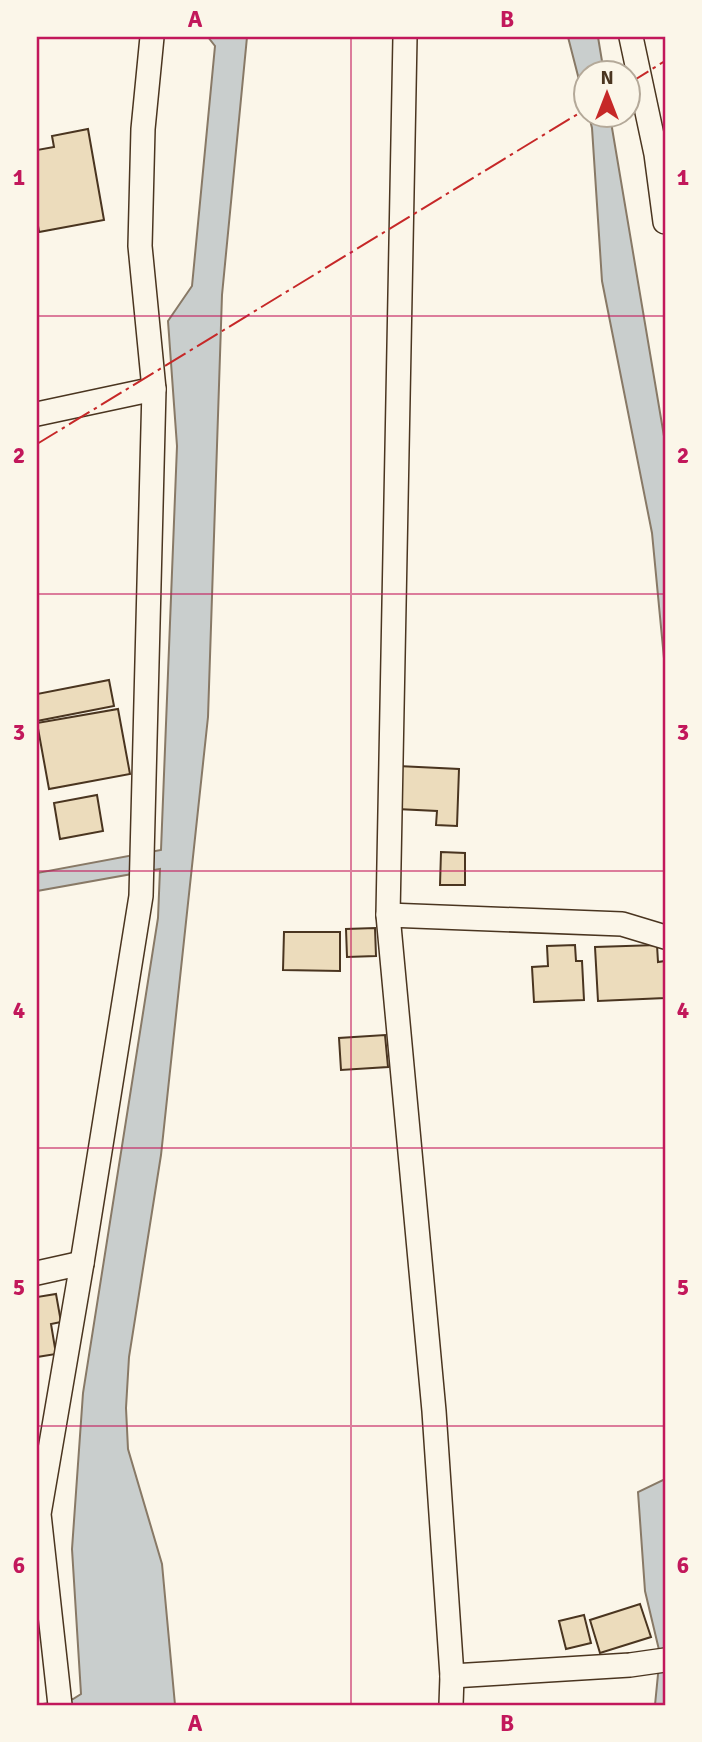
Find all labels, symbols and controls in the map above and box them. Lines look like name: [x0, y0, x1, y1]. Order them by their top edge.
text: A: [188, 5, 203, 34]
text: B: [500, 5, 514, 34]
north arrow: [572, 60, 642, 130]
text: N: [600, 66, 614, 90]
text: 1: [13, 163, 25, 192]
text: 1: [677, 163, 689, 192]
text: 2: [13, 441, 25, 470]
text: 2: [677, 441, 689, 470]
text: 3: [13, 718, 25, 747]
text: 3: [677, 718, 689, 747]
text: 4: [13, 996, 25, 1025]
text: 4: [677, 996, 689, 1025]
text: 5: [13, 1273, 25, 1302]
text: 5: [677, 1273, 689, 1302]
text: 6: [13, 1551, 25, 1580]
text: 6: [677, 1551, 689, 1580]
text: A: [188, 1709, 203, 1738]
text: B: [500, 1709, 514, 1738]

